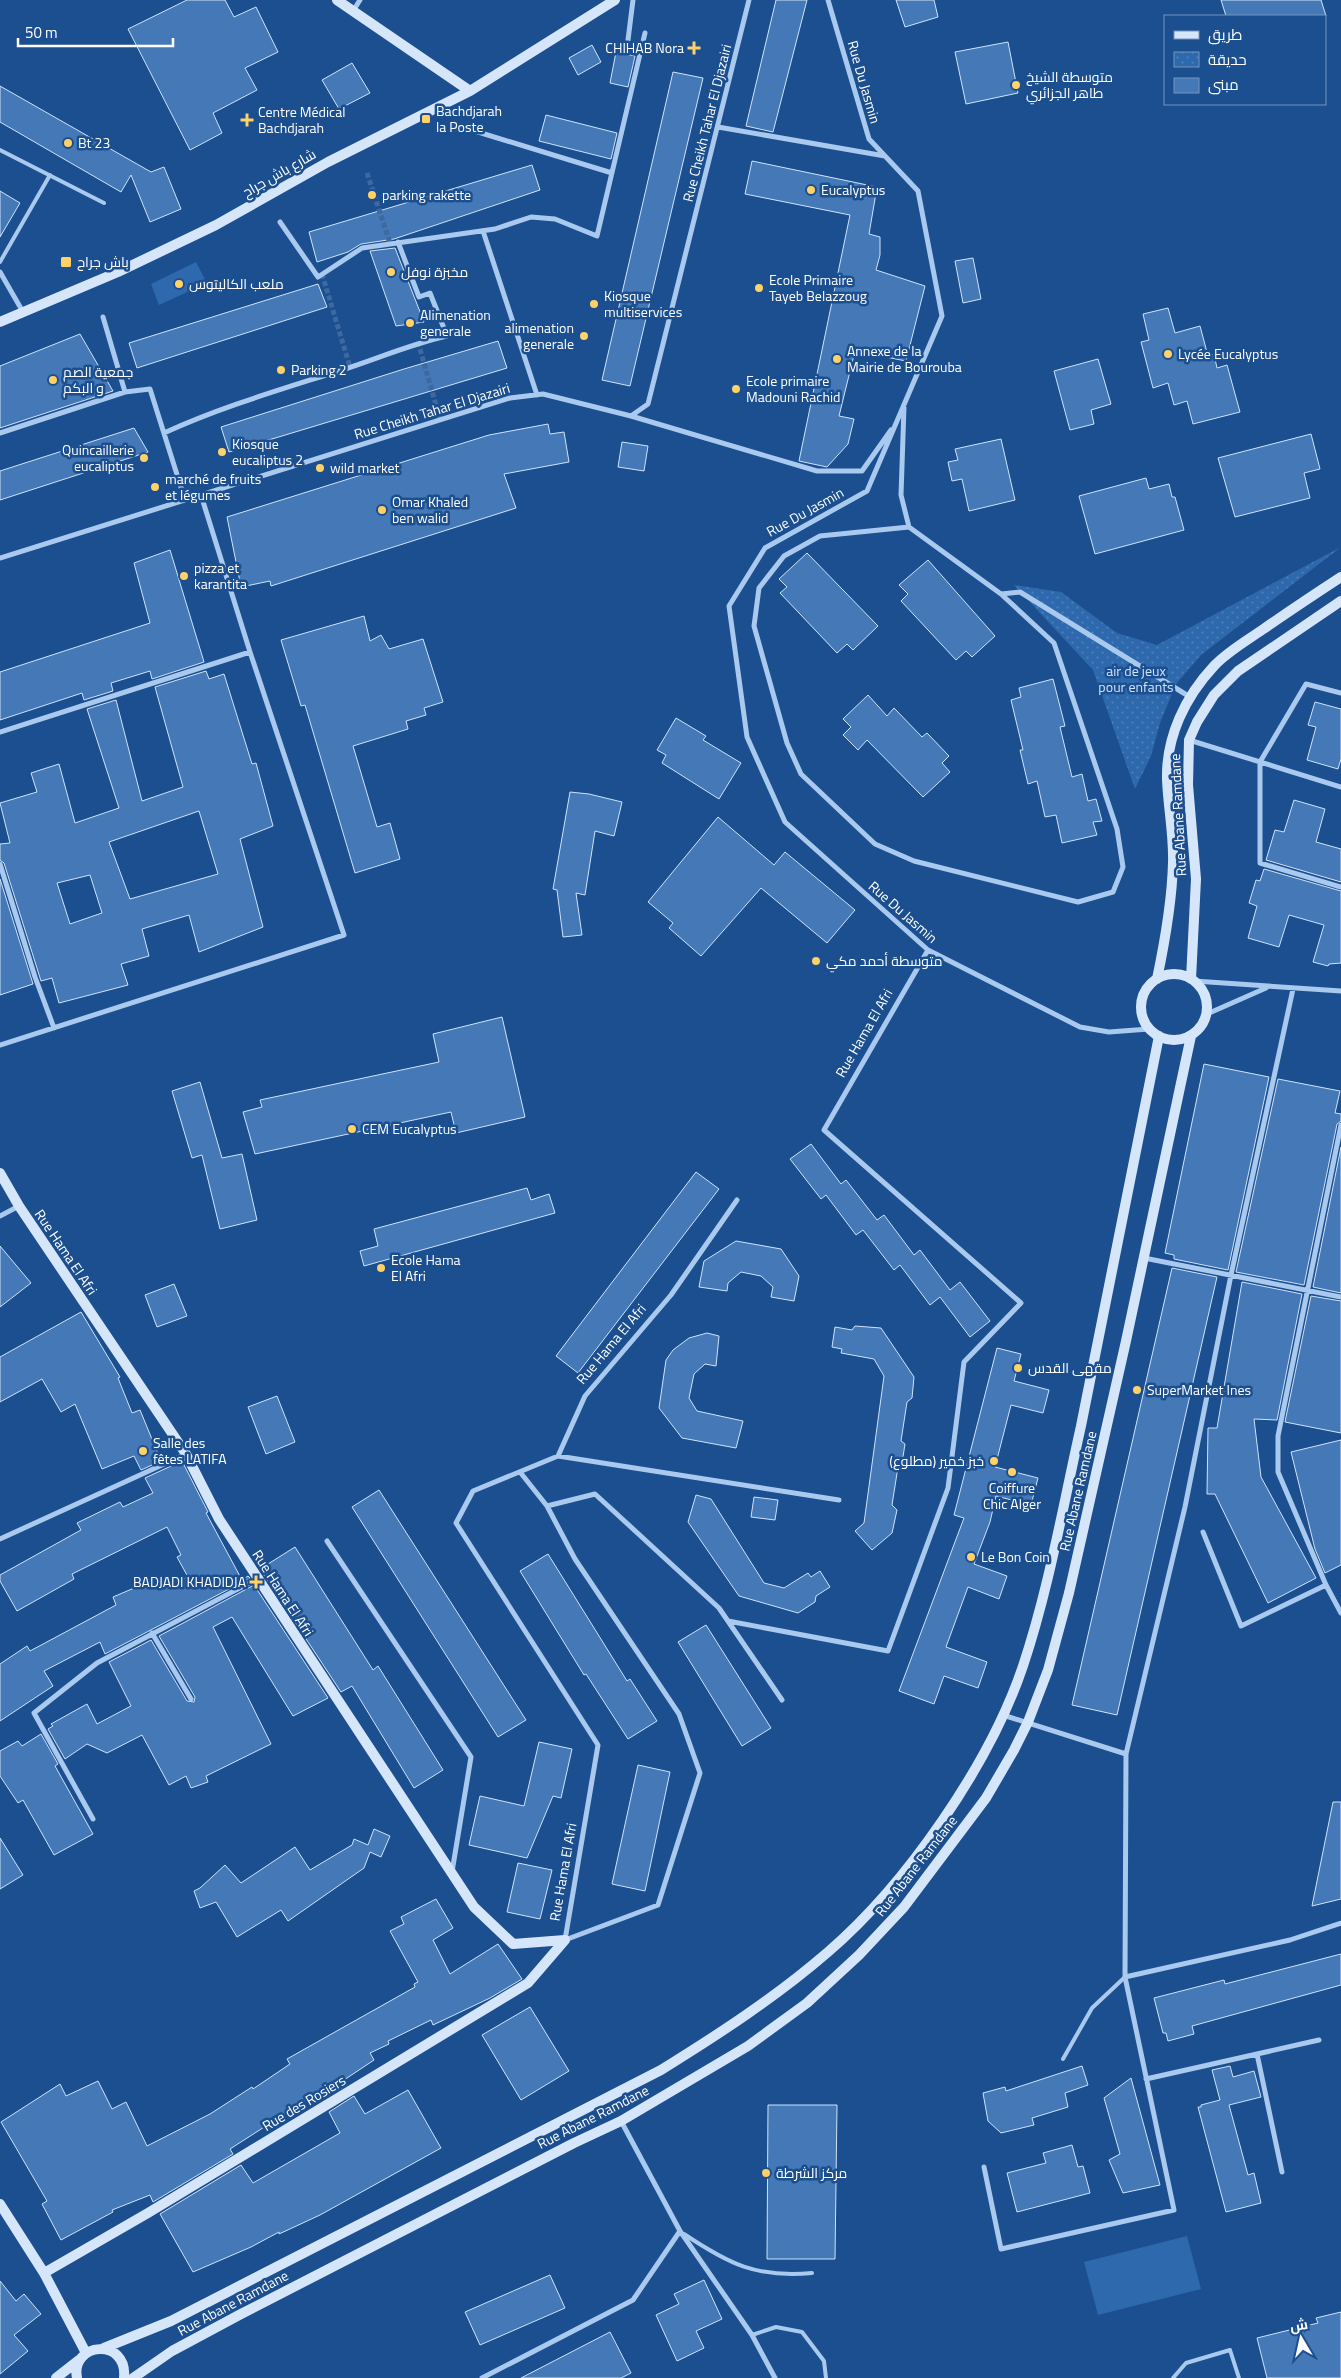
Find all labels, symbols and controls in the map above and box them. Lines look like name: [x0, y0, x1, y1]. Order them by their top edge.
scale bar: [18, 15, 172, 47]
legend: [1164, 15, 1326, 105]
text: 50 m: [25, 21, 58, 44]
text: طريق: [1208, 23, 1242, 46]
place label: CHIHAB Nora: [605, 37, 684, 58]
street label: Rue Du Jasmin: [843, 38, 886, 126]
street label: Rue Cheikh Tahar El Djazairi: [677, 42, 736, 204]
marker: CHIHAB Nora: [688, 42, 700, 54]
text: حديقة: [1208, 48, 1247, 71]
place label: متوسطة الشيخ طاهر الجزائري: [1026, 66, 1113, 105]
text: مبنى: [1208, 73, 1239, 96]
marker: متوسطة الشيخ طاهر الجزائري: [1010, 79, 1022, 91]
place label: Bachdjarah la Poste: [436, 100, 502, 137]
place label: Centre Médical Bachdjarah: [258, 101, 345, 138]
marker: Centre Médical Bachdjarah: [240, 113, 254, 127]
marker: Bachdjarah la Poste: [420, 113, 432, 125]
place label: Bt 23: [78, 132, 110, 153]
marker: Bt 23: [62, 137, 74, 149]
street label: شارع باش جراح: [238, 143, 319, 202]
place label: Eucalyptus: [821, 179, 885, 200]
place label: parking rakette: [382, 184, 471, 205]
marker: Eucalyptus: [805, 184, 817, 196]
marker: parking rakette: [366, 189, 378, 201]
place label: باش جراح: [77, 251, 129, 272]
marker: باش جراح: [59, 255, 73, 269]
place label: مخبزة نوفل: [401, 261, 468, 282]
marker: مخبزة نوفل: [385, 266, 397, 278]
place label: Ecole Primaire Tayeb Belazzoug: [769, 269, 867, 306]
place label: ملعب الكاليتوس: [189, 273, 284, 294]
marker: ملعب الكاليتوس: [173, 278, 185, 290]
marker: Ecole Primaire Tayeb Belazzoug: [753, 282, 765, 294]
place label: Kiosque multiservices: [604, 285, 682, 322]
marker: Kiosque multiservices: [588, 298, 600, 310]
place label: Alimenation generale: [420, 304, 491, 341]
marker: Alimenation generale: [404, 317, 416, 329]
place label: alimenation generale: [504, 317, 574, 354]
marker: alimenation generale: [578, 330, 590, 342]
place label: Annexe de la Mairie de Bourouba: [847, 340, 962, 377]
place label: Lycée Eucalyptus: [1178, 343, 1278, 364]
marker: Lycée Eucalyptus: [1162, 348, 1174, 360]
marker: Annexe de la Mairie de Bourouba: [831, 353, 843, 365]
place label: Parking 2: [291, 359, 347, 380]
place label: جمعية الصم و البكم: [63, 361, 133, 398]
marker: Parking 2: [275, 364, 287, 376]
place label: Ecole primaire Madouni Rachid: [746, 370, 840, 407]
marker: جمعية الصم و البكم: [47, 374, 59, 386]
street label: Rue Cheikh Tahar El Djazairi: [351, 377, 512, 444]
marker: Ecole primaire Madouni Rachid: [730, 383, 742, 395]
place label: Kiosque eucaliptus 2: [232, 433, 303, 470]
place label: Quincaillerie eucaliptus: [62, 439, 134, 476]
marker: Kiosque eucaliptus 2: [216, 446, 228, 458]
marker: Quincaillerie eucaliptus: [138, 452, 150, 464]
place label: wild market: [330, 457, 400, 478]
marker: wild market: [314, 462, 326, 474]
place label: marché de fruits et légumes: [165, 468, 261, 505]
marker: marché de fruits et légumes: [149, 481, 161, 493]
street label: Rue Du Jasmin: [762, 482, 847, 541]
place label: Omar Khaled ben walid: [392, 491, 468, 528]
marker: Omar Khaled ben walid: [376, 504, 388, 516]
place label: pizza et karantita: [194, 557, 247, 594]
marker: pizza et karantita: [178, 570, 190, 582]
park label: air de jeux pour enfants: [1098, 660, 1174, 697]
street label: Rue Abane Ramdane: [1164, 753, 1191, 877]
street label: Rue Du Jasmin: [864, 876, 943, 948]
place label: متوسطة أحمد مكي: [826, 950, 943, 973]
marker: متوسطة أحمد مكي: [810, 955, 822, 967]
street label: Rue Hama El Afri: [830, 985, 897, 1081]
place label: CEM Eucalyptus: [362, 1118, 457, 1139]
marker: CEM Eucalyptus: [346, 1123, 358, 1135]
street label: Rue Hama El Afri: [30, 1205, 103, 1299]
place label: Ecole Hama El Afri: [391, 1249, 461, 1286]
marker: Ecole Hama El Afri: [375, 1262, 387, 1274]
street label: Rue Hama El Afri: [571, 1299, 651, 1388]
place label: مقهى القدس: [1028, 1357, 1112, 1378]
marker: مقهى القدس: [1012, 1362, 1024, 1374]
place label: SuperMarket Ines: [1147, 1379, 1251, 1400]
marker: SuperMarket Ines: [1131, 1384, 1143, 1396]
street label: Rue Abane Ramdane: [1053, 1429, 1102, 1553]
place label: Salle des fêtes LATIFA: [153, 1432, 227, 1469]
marker: Salle des fêtes LATIFA: [137, 1445, 149, 1457]
place label: خبز خمير (مطلوع): [889, 1450, 984, 1471]
marker: خبز خمير (مطلوع): [988, 1455, 1000, 1467]
marker: Coiffure Chic Alger: [1006, 1466, 1018, 1478]
place label: Coiffure Chic Alger: [983, 1477, 1041, 1514]
street label: Rue Hama El Afri: [248, 1545, 319, 1640]
place label: Le Bon Coin: [981, 1546, 1050, 1567]
marker: Le Bon Coin: [965, 1551, 977, 1563]
place label: BADJADI KHADIDJA: [133, 1571, 247, 1592]
marker: BADJADI KHADIDJA: [250, 1576, 262, 1588]
street label: Rue Abane Ramdane: [869, 1811, 962, 1921]
street label: Rue Hama El Afri: [544, 1821, 581, 1923]
street label: Rue des Rosiers: [258, 2069, 349, 2136]
street label: Rue Abane Ramdane: [533, 2079, 652, 2154]
place label: مركز الشرطة: [776, 2162, 847, 2183]
marker: مركز الشرطة: [760, 2167, 772, 2179]
street label: Rue Abane Ramdane: [174, 2264, 292, 2341]
north arrow: [1276, 2313, 1326, 2363]
text: ش: [1288, 2313, 1309, 2336]

